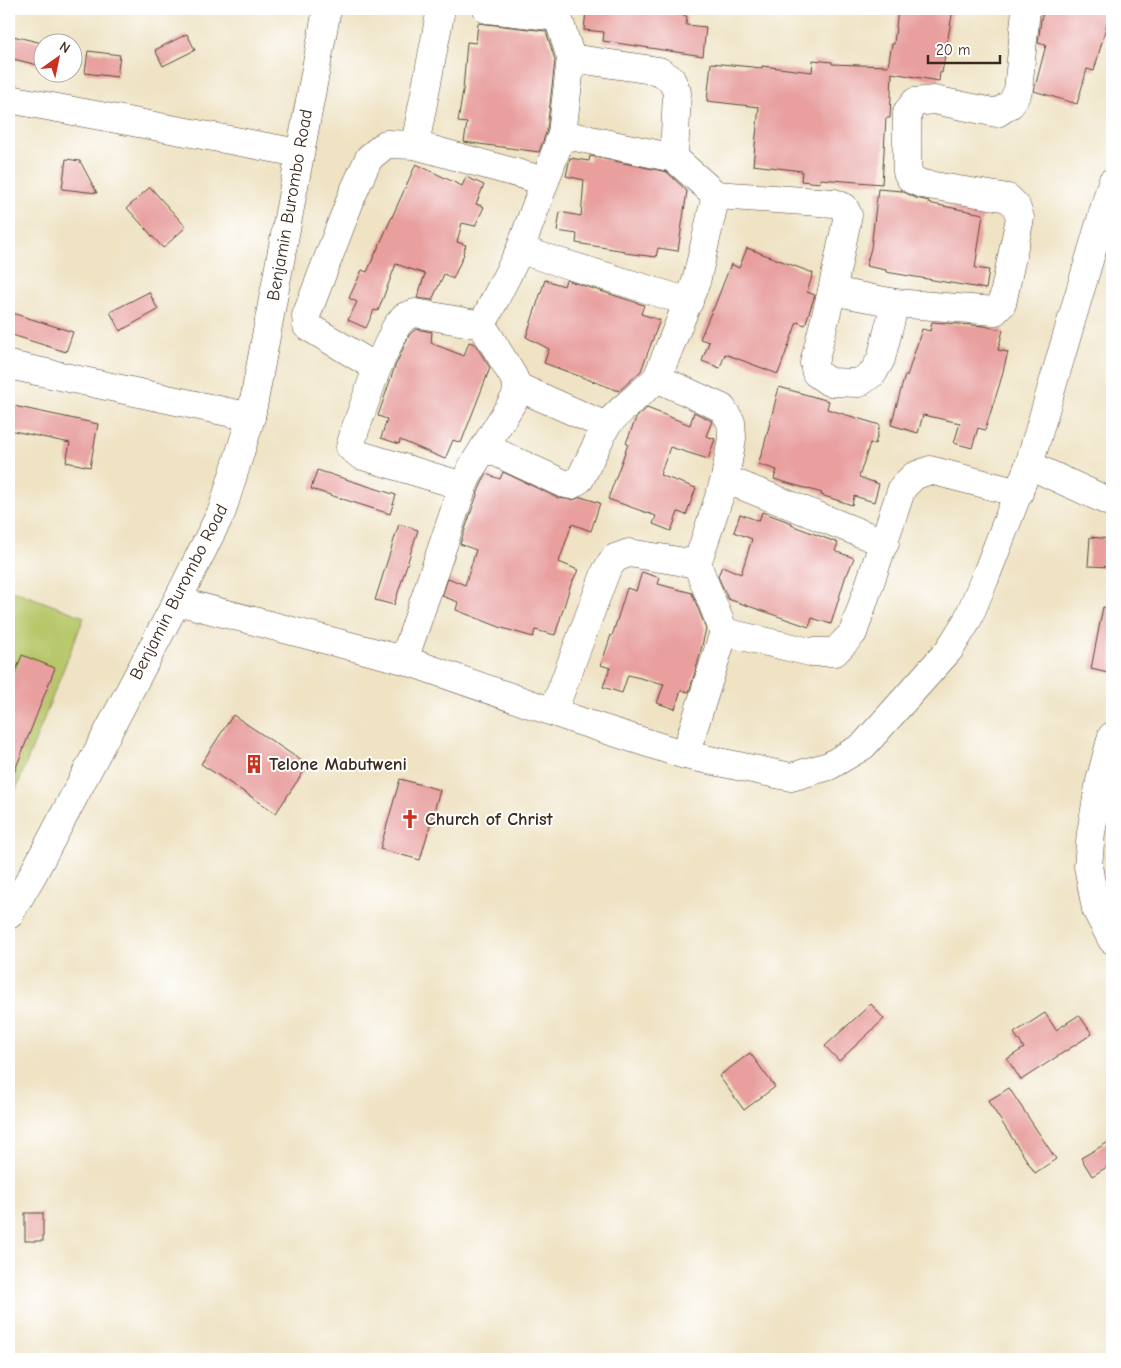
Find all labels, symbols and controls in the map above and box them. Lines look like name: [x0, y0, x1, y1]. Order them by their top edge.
north arrow: [32, 32, 82, 82]
scale bar: [928, 32, 1001, 64]
text: N: [56, 38, 73, 57]
text: 20 m: [936, 41, 970, 59]
street label: Benjamin Burombo Road: [263, 108, 317, 302]
street label: Benjamin Burombo Road: [126, 501, 232, 683]
building icon: Telone Mabutweni: [243, 753, 265, 775]
place label: Telone Mabutweni: [269, 754, 407, 775]
church icon: Church of Christ: [399, 808, 421, 830]
place label: Church of Christ: [425, 809, 554, 830]

